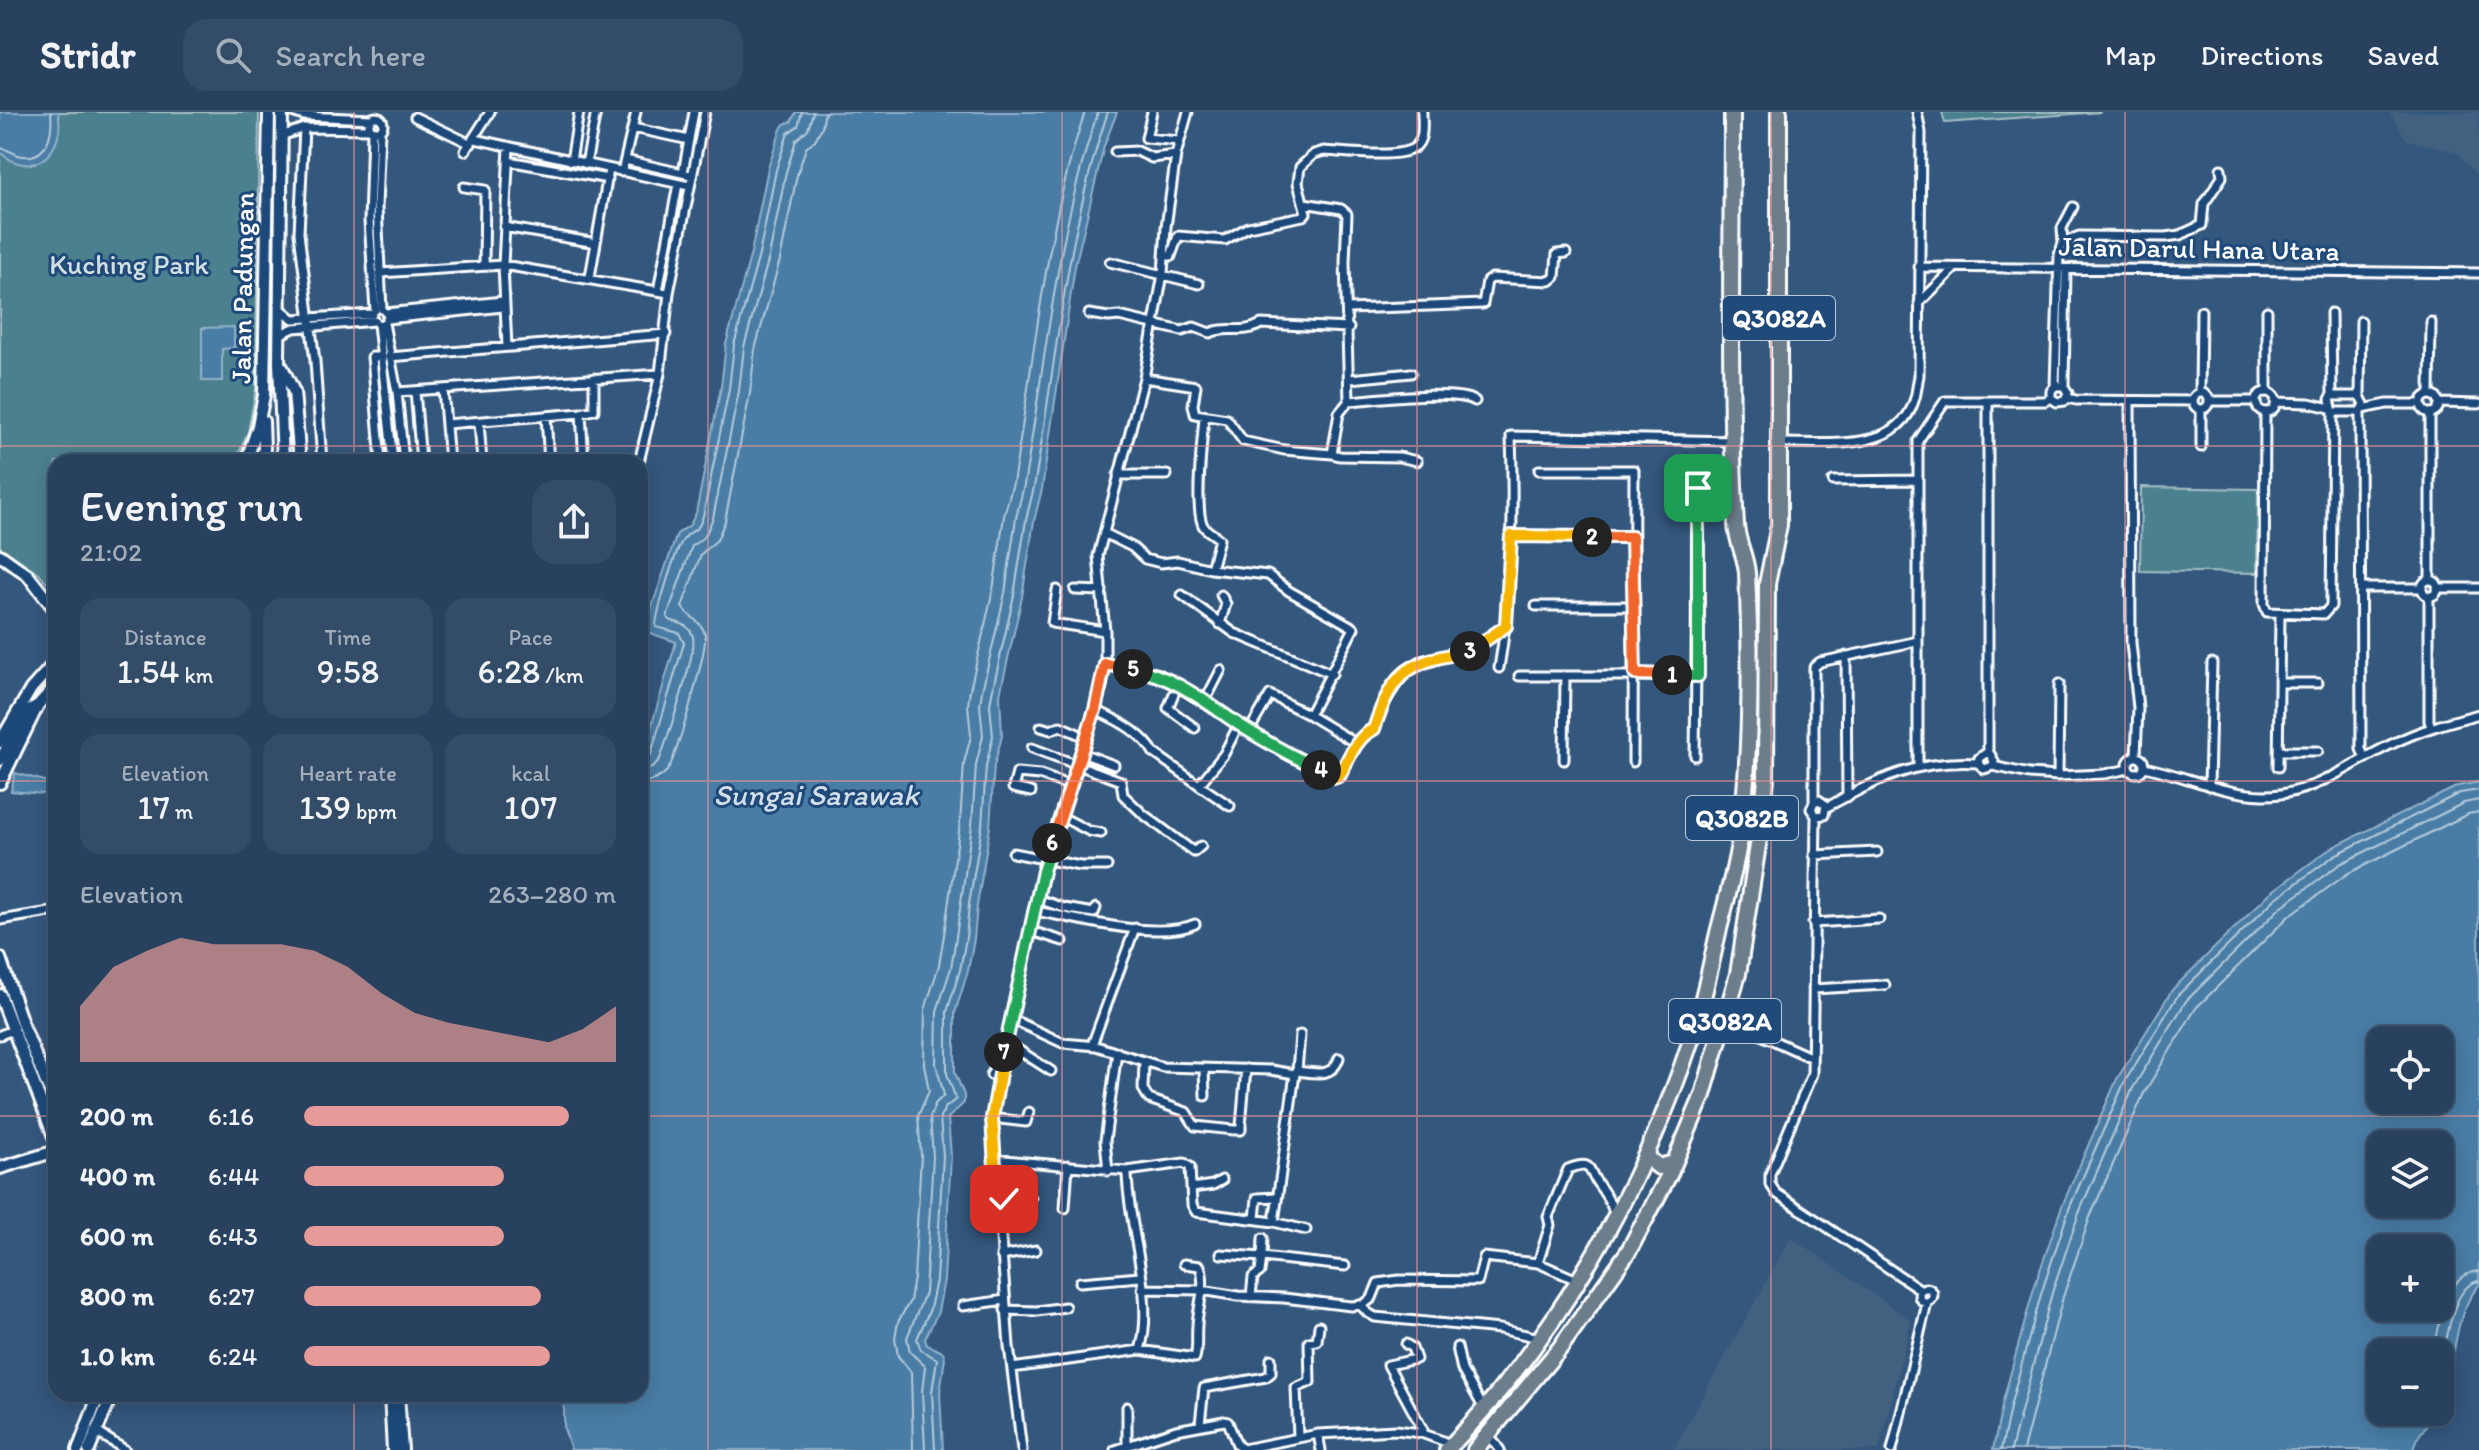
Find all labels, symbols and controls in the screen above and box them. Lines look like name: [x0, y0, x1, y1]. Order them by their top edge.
search box: [183, 19, 743, 91]
text: Stridr: [40, 32, 135, 78]
icon: search: [211, 33, 255, 77]
text: Search here: [275, 37, 426, 74]
text: Map: [2105, 38, 2156, 72]
text: Directions: [2200, 38, 2324, 72]
text: Saved: [2368, 38, 2439, 72]
street label: Jalan Padungan: [223, 192, 261, 384]
street label: Jalan Darul Hana Utara: [2058, 229, 2340, 267]
park label: Kuching Park: [49, 247, 209, 281]
road number: Q3082A: [1723, 296, 1835, 340]
pin: [1664, 454, 1732, 522]
icon: arrive: [1676, 466, 1720, 510]
text: Evening run: [80, 479, 303, 532]
button: share: [532, 480, 616, 564]
pin: 2: [1572, 517, 1612, 557]
text: 2: [1586, 523, 1598, 550]
text: 21:02: [80, 536, 142, 568]
text: Distance: [124, 624, 207, 651]
text: Time: [325, 624, 371, 651]
text: Pace: [509, 624, 553, 651]
pin: 3: [1450, 631, 1490, 671]
text: 3: [1464, 637, 1476, 664]
pin: 5: [1113, 649, 1153, 689]
text: 1.54: [117, 651, 180, 692]
text: 9:58: [317, 651, 379, 692]
text: 6:28: [478, 651, 540, 692]
text: 5: [1127, 655, 1139, 682]
pin: 1: [1652, 655, 1692, 695]
text: 1: [1667, 661, 1677, 688]
text: km: [180, 662, 214, 689]
text: /km: [540, 662, 584, 689]
pin: 4: [1301, 750, 1341, 790]
text: 4: [1314, 756, 1328, 783]
text: Elevation: [122, 760, 209, 787]
text: Heart rate: [299, 760, 397, 787]
text: kcal: [511, 760, 550, 787]
water label: Sungai Sarawak: [713, 776, 920, 813]
text: 17: [137, 787, 170, 828]
text: 139: [299, 787, 351, 828]
text: 107: [504, 787, 557, 828]
road number: Q3082B: [1686, 796, 1798, 840]
text: m: [170, 798, 193, 825]
text: bpm: [351, 798, 397, 825]
pin: 6: [1032, 823, 1072, 863]
text: 6: [1046, 829, 1058, 856]
text: Elevation: [80, 878, 183, 910]
text: 263–280 m: [488, 878, 616, 910]
road number: Q3082A: [1669, 999, 1781, 1043]
map controls: [2366, 1026, 2454, 1426]
button: locate: [2366, 1026, 2454, 1114]
pin: 7: [984, 1032, 1024, 1072]
text: 7: [999, 1038, 1009, 1065]
text: 200 m: [80, 1100, 153, 1132]
text: 6:16: [208, 1100, 254, 1132]
button: layers: [2366, 1130, 2454, 1218]
text: 400 m: [80, 1160, 155, 1192]
text: 6:44: [208, 1160, 259, 1192]
pin: [970, 1165, 1038, 1233]
icon: check: [982, 1177, 1026, 1221]
text: 600 m: [80, 1220, 154, 1252]
text: 6:43: [208, 1220, 258, 1252]
button: +: [2366, 1234, 2454, 1322]
text: 800 m: [80, 1280, 154, 1312]
text: 6:27: [208, 1280, 255, 1312]
button: −: [2366, 1338, 2454, 1426]
text: 1.0 km: [80, 1340, 155, 1372]
text: 6:24: [208, 1340, 257, 1372]

